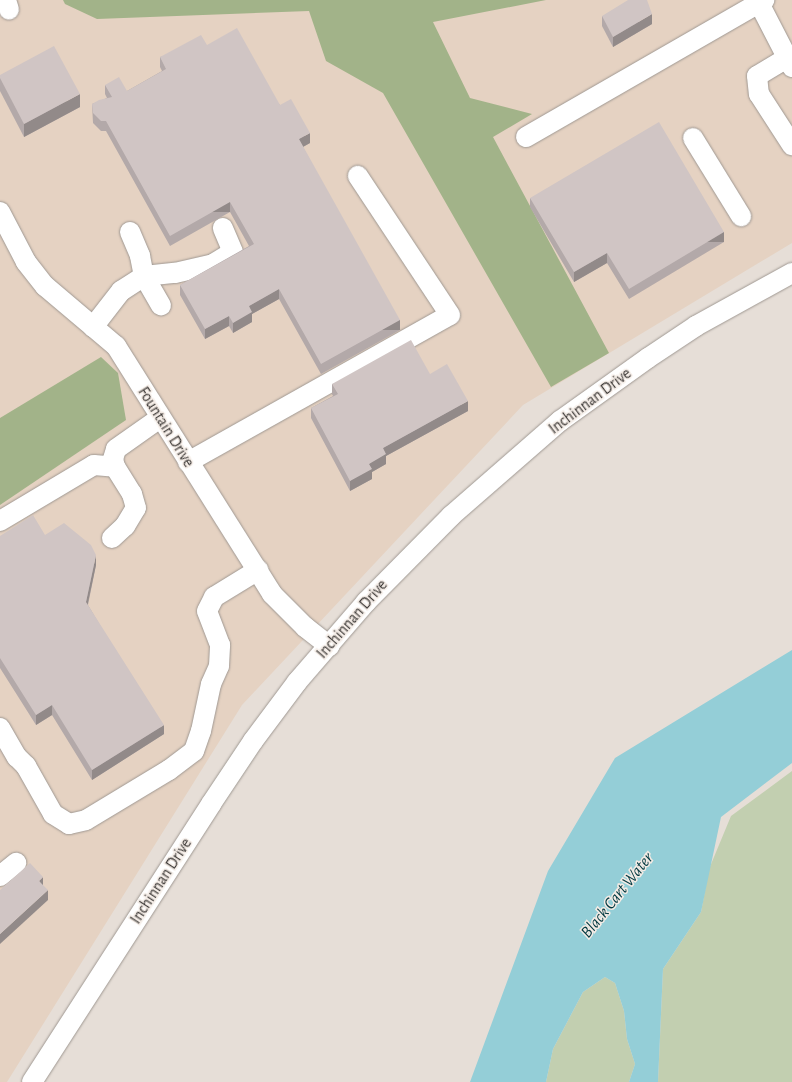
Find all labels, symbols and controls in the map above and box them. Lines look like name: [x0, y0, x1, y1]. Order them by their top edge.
street label: Inchinnan Drive: [545, 364, 635, 438]
street label: Fountain Drive: [134, 383, 198, 471]
street label: Inchinnan Drive: [312, 576, 392, 662]
street label: Inchinnan Drive: [126, 834, 196, 928]
water label: Black Cart Water: [576, 848, 658, 942]

